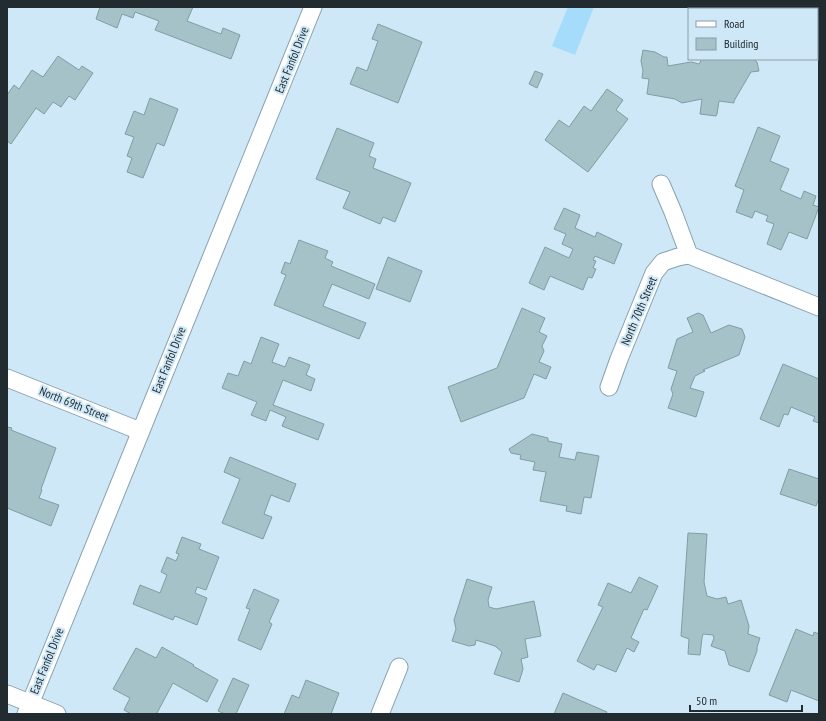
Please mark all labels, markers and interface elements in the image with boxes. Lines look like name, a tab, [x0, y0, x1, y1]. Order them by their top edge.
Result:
legend	[688, 8, 818, 60]
text: Road	[724, 16, 744, 31]
street label: East Fanfol Drive	[271, 24, 312, 95]
text: Building	[724, 36, 759, 51]
street label: North 70th Street	[617, 274, 660, 347]
street label: East Fanfol Drive	[148, 324, 189, 395]
street label: North 69th Street	[37, 383, 112, 424]
street label: East Fanfol Drive	[26, 625, 67, 696]
scale bar	[690, 687, 802, 713]
text: 50 m	[696, 693, 717, 708]

